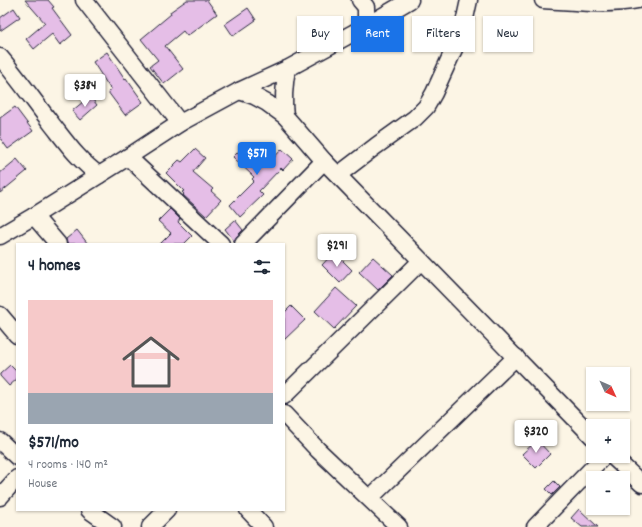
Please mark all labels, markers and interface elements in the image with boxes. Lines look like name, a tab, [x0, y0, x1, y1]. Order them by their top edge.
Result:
chip: Buy	[297, 16, 343, 52]
chip: Rent	[351, 16, 404, 52]
chip: Filters	[412, 16, 475, 52]
chip: New	[483, 16, 533, 52]
pin: $384	[61, 74, 109, 108]
text: $384	[74, 77, 96, 96]
pin: $571	[233, 142, 281, 176]
text: $571	[247, 145, 267, 164]
pin: $291	[313, 234, 361, 268]
text: $291	[326, 237, 348, 256]
text: 4 homes	[28, 255, 81, 279]
icon: filters	[251, 256, 273, 278]
icon: home	[115, 326, 187, 398]
north arrow	[586, 367, 630, 411]
map controls	[586, 367, 630, 515]
button: +	[586, 419, 630, 463]
pin: $320	[512, 420, 560, 454]
text: $320	[523, 423, 549, 442]
text: $571/mo	[28, 432, 79, 456]
text: 4 rooms · 140 m²	[28, 456, 108, 475]
button: −	[586, 471, 630, 515]
text: House	[28, 475, 57, 494]

